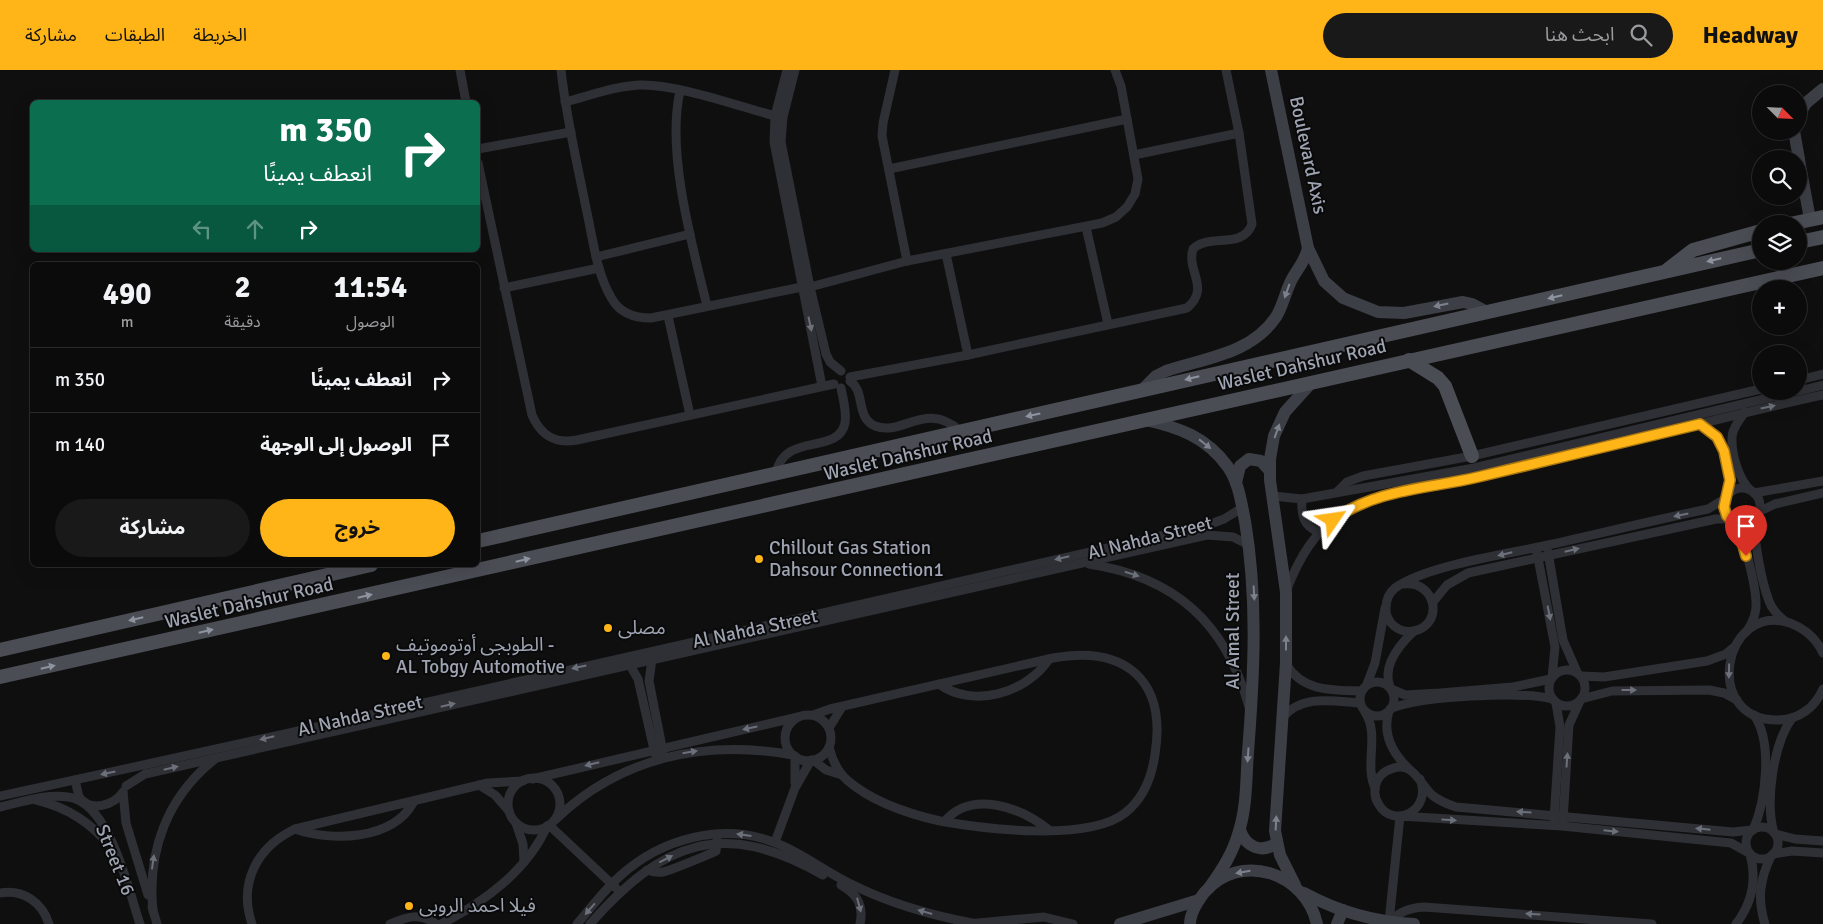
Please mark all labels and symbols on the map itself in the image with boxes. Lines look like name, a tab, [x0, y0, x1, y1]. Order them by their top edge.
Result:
north arrow	[1752, 85, 1808, 140]
street label: Boulevard Axis	[1284, 94, 1332, 216]
one-way arrow	[1706, 256, 1721, 264]
one-way arrow	[1283, 284, 1291, 299]
one-way arrow	[1548, 293, 1563, 301]
one-way arrow	[1434, 301, 1449, 309]
one-way arrow	[806, 316, 814, 332]
street label: Waslet Dahshur Road	[1215, 334, 1389, 396]
one-way arrow	[1184, 375, 1199, 383]
one-way arrow	[1760, 403, 1775, 411]
one-way arrow	[1026, 411, 1041, 419]
one-way arrow	[1274, 423, 1281, 438]
street label: Waslet Dahshur Road	[821, 424, 995, 486]
one-way arrow	[1198, 438, 1211, 449]
position arrow	[1306, 493, 1358, 545]
pin	[1725, 505, 1767, 556]
street label: Al Nahda Street	[1085, 511, 1215, 565]
one-way arrow	[1672, 511, 1688, 519]
place label: Chillout Gas Station Dahsour Connection1	[769, 536, 944, 582]
one-way arrow	[1565, 546, 1580, 554]
one-way arrow	[1498, 550, 1513, 558]
marker: Chillout Gas Station Dahsour Connection1	[753, 553, 765, 565]
one-way arrow	[1053, 555, 1069, 563]
one-way arrow	[516, 556, 532, 564]
one-way arrow	[1124, 570, 1139, 578]
street label: Waslet Dahshur Road	[162, 572, 336, 634]
street label: Al Amal Street	[1221, 572, 1245, 689]
one-way arrow	[1250, 585, 1258, 601]
one-way arrow	[357, 592, 372, 600]
street label: Al Nahda Street	[690, 604, 820, 654]
one-way arrow	[1545, 605, 1553, 621]
one-way arrow	[129, 615, 144, 623]
place label: مصلى	[618, 616, 666, 640]
marker: مصلى	[602, 622, 614, 634]
one-way arrow	[199, 627, 215, 635]
place label: الطوبجى أوتوموتيف - AL Tobgy Automotive	[396, 633, 565, 679]
one-way arrow	[1282, 635, 1290, 651]
marker: الطوبجى أوتوموتيف - AL Tobgy Automotive	[380, 650, 392, 662]
one-way arrow	[40, 663, 55, 671]
one-way arrow	[571, 663, 586, 671]
one-way arrow	[1725, 663, 1733, 679]
one-way arrow	[1621, 686, 1637, 694]
street label: Al Nahda Street	[295, 690, 425, 742]
one-way arrow	[441, 701, 456, 709]
one-way arrow	[743, 724, 758, 732]
one-way arrow	[259, 734, 274, 742]
one-way arrow	[682, 748, 698, 756]
one-way arrow	[1244, 748, 1252, 764]
one-way arrow	[1564, 752, 1572, 768]
one-way arrow	[584, 760, 599, 768]
one-way arrow	[163, 764, 178, 772]
one-way arrow	[101, 769, 116, 777]
one-way arrow	[1516, 808, 1532, 816]
one-way arrow	[1272, 815, 1280, 831]
one-way arrow	[1441, 817, 1457, 825]
street label: Street 16	[90, 821, 140, 899]
one-way arrow	[1695, 825, 1711, 833]
one-way arrow	[1603, 827, 1619, 835]
one-way arrow	[736, 831, 752, 839]
one-way arrow	[150, 854, 158, 870]
one-way arrow	[659, 855, 674, 863]
one-way arrow	[1235, 868, 1251, 876]
place label: فيلا احمد الروبى	[419, 894, 536, 918]
one-way arrow	[855, 897, 863, 913]
marker: فيلا احمد الروبى	[403, 900, 415, 912]
one-way arrow	[584, 903, 595, 916]
one-way arrow	[917, 908, 932, 916]
one-way arrow	[1525, 910, 1541, 918]

